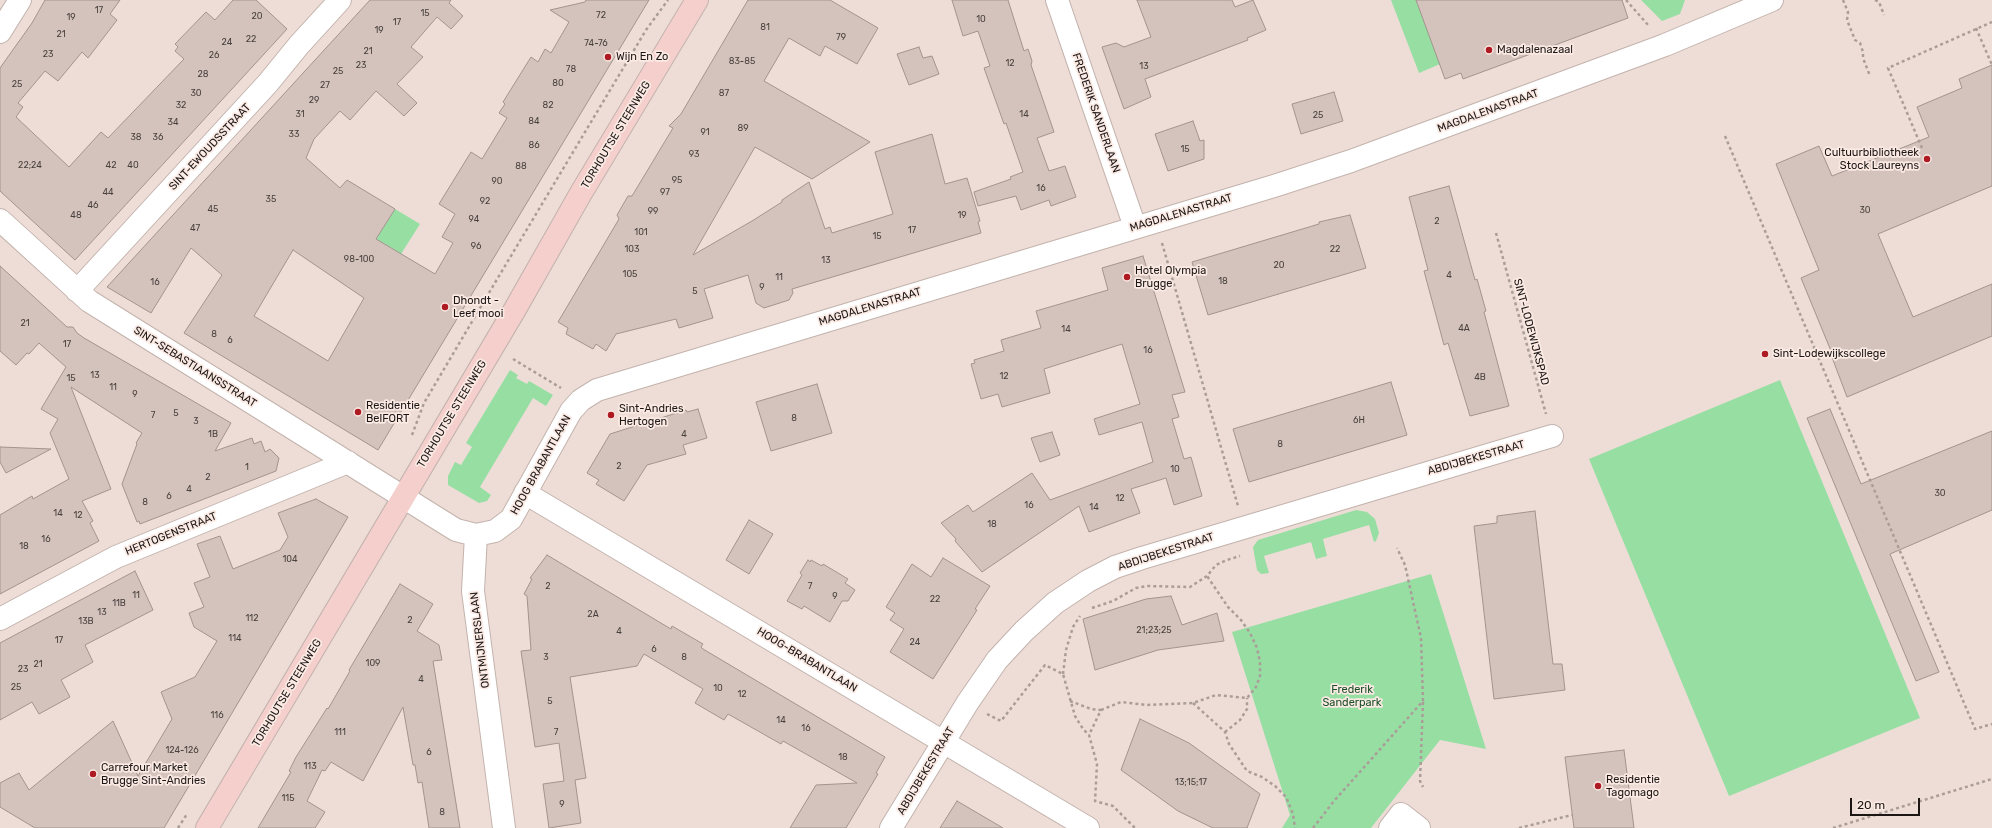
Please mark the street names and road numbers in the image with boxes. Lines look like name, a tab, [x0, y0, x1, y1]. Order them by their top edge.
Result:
street label: FREDERIK SANDERLAAN	[1069, 51, 1123, 175]
street label: TORHOUTSE STEENWEG	[579, 79, 653, 191]
street label: MAGDALENASTRAAT	[1436, 87, 1540, 135]
street label: SINT-EWOUDSSTRAAT	[166, 101, 254, 193]
street label: MAGDALENASTRAAT	[1128, 191, 1234, 235]
street label: SINT-LODEWIJKSPAD	[1510, 277, 1552, 387]
street label: MAGDALENASTRAAT	[817, 285, 923, 329]
street label: SINT-SEBASTIAANSSTRAAT	[131, 324, 259, 410]
street label: TORHOUTSE STEENWEG	[415, 358, 489, 470]
street label: HOOG BRABANTLAAN	[508, 413, 574, 517]
street label: ABDIJBEKESTRAAT	[1426, 438, 1526, 478]
street label: HERTOGENSTRAAT	[123, 510, 219, 558]
street label: ABDIJBEKESTRAAT	[1116, 530, 1216, 574]
street label: ONTMIJNERSLAAN	[468, 591, 492, 689]
street label: HOOG-BRABANTLAAN	[754, 625, 860, 695]
street label: TORHOUTSE STEENWEG	[250, 637, 324, 749]
street label: ABDIJBEKESTRAAT	[895, 725, 957, 817]

